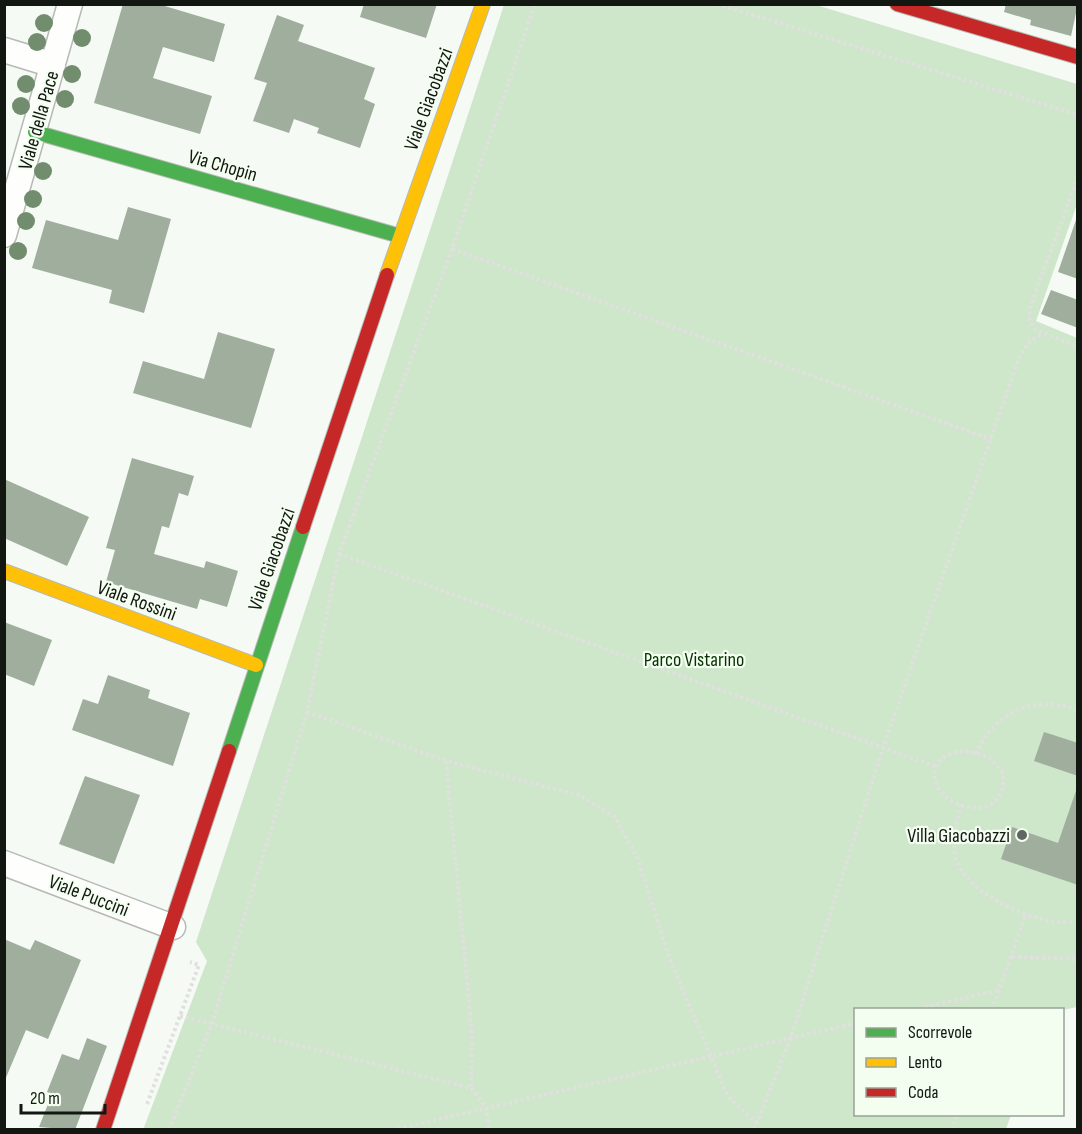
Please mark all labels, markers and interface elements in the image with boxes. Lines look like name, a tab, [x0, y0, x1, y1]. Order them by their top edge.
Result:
street label: Viale Giacobazzi	[399, 45, 459, 154]
street label: Viale della Pace	[13, 68, 65, 173]
street label: Via Chopin	[185, 145, 260, 187]
street label: Viale Giacobazzi	[243, 505, 301, 614]
street label: Viale Rossini	[94, 576, 180, 626]
park label: Parco Vistarino	[644, 648, 744, 672]
place label: Villa Giacobazzi	[907, 824, 1010, 848]
marker: Villa Giacobazzi	[1015, 828, 1029, 842]
street label: Viale Puccini	[45, 870, 132, 922]
legend	[854, 1008, 1064, 1116]
text: Scorrevole	[908, 1022, 972, 1043]
text: Lento	[908, 1052, 942, 1073]
scale bar	[21, 1077, 105, 1115]
text: Coda	[908, 1082, 939, 1103]
text: 20 m	[30, 1088, 60, 1109]

